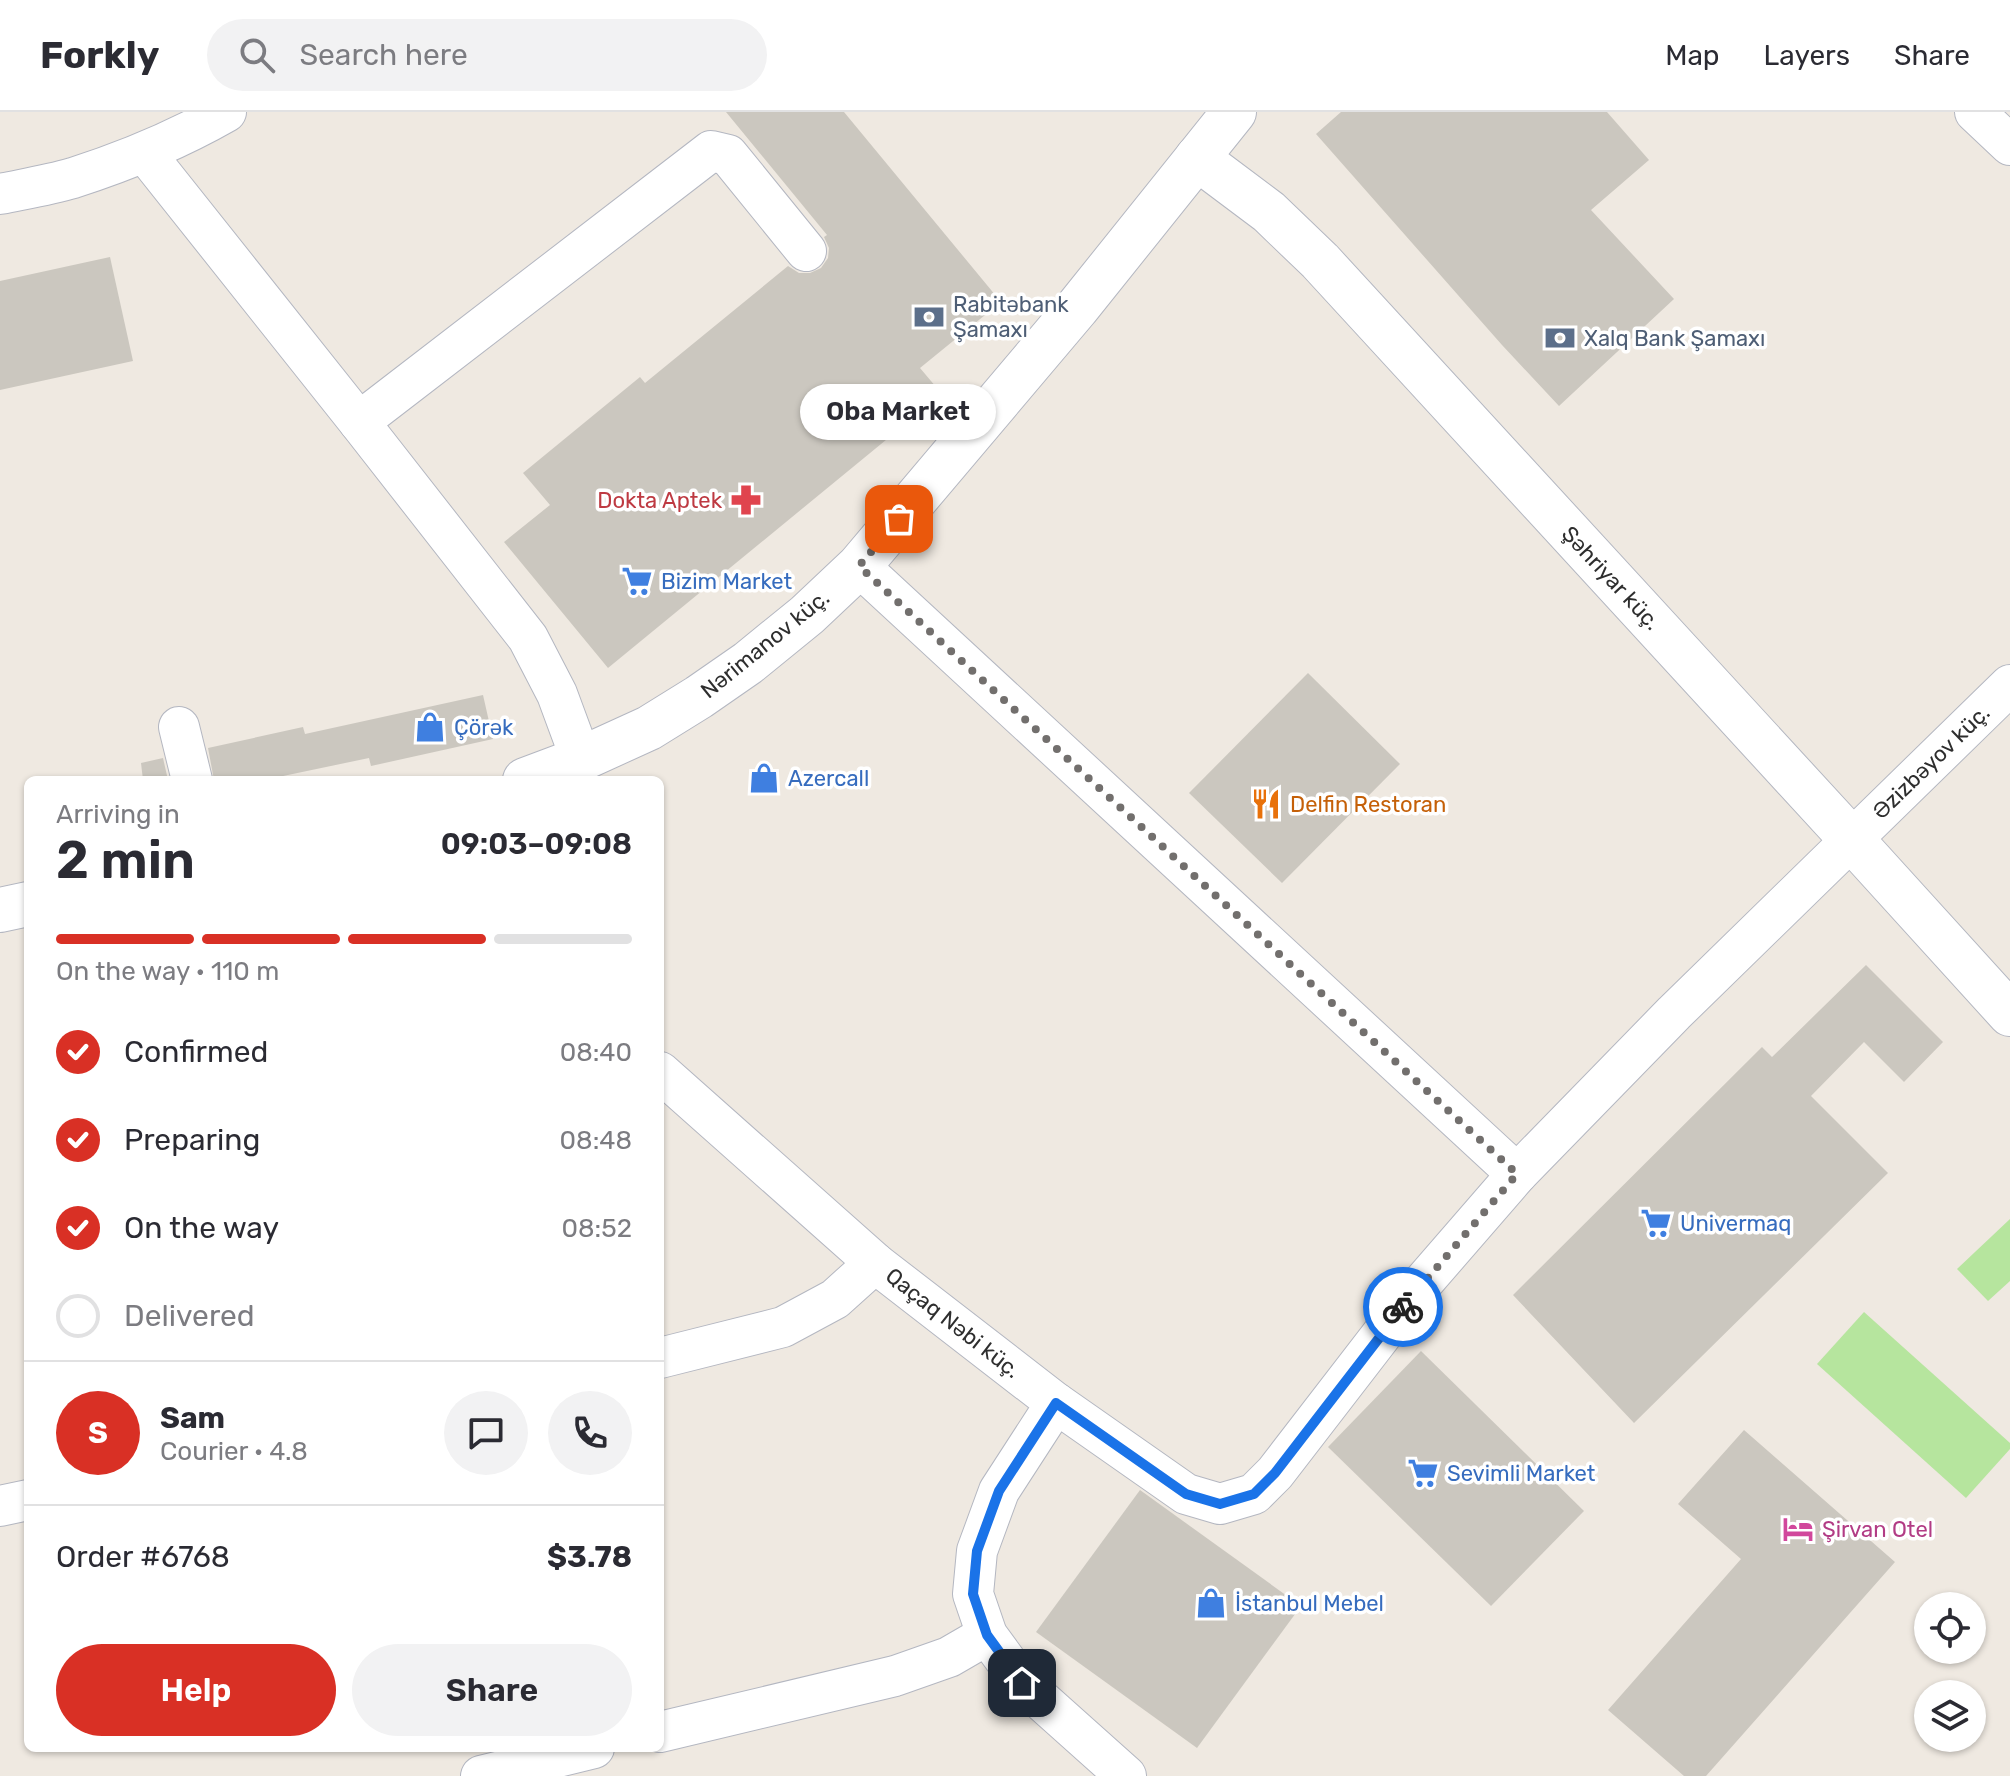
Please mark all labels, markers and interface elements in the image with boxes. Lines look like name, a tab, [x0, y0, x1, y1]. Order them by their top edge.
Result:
search box	[207, 19, 767, 91]
text: Forkly	[40, 32, 159, 78]
icon: search	[235, 33, 279, 77]
text: Search here	[299, 37, 468, 73]
text: Map	[1665, 39, 1720, 72]
text: Layers	[1764, 39, 1850, 72]
text: Share	[1894, 39, 1970, 72]
place label: Rabitəbank Şamaxı	[953, 291, 1069, 343]
bank icon: Rabitəbank Şamaxı	[912, 300, 946, 334]
bank icon: Xalq Bank Şamaxı	[1543, 321, 1577, 355]
place label: Xalq Bank Şamaxı	[1584, 325, 1765, 352]
callout: Oba Market	[801, 383, 997, 439]
text: Oba Market	[826, 396, 970, 427]
pharmacy icon: Dokta Aptek	[729, 483, 763, 517]
pin	[865, 485, 933, 553]
place label: Dokta Aptek	[597, 487, 723, 514]
icon: bag	[877, 497, 921, 541]
street label: Şəhriyar küç.	[1556, 520, 1666, 636]
supermarket icon: Bizim Market	[620, 564, 654, 598]
place label: Bizim Market	[661, 568, 793, 595]
street label: Nərimanov küç.	[695, 584, 835, 704]
street label: Əzizbəyov küç.	[1867, 699, 1995, 825]
shop icon: Çörək	[413, 710, 447, 744]
place label: Çörək	[454, 714, 514, 741]
shop icon: Azercall	[747, 761, 781, 795]
place label: Azercall	[788, 765, 869, 792]
restaurant icon: Delfin Restoran	[1249, 787, 1283, 821]
place label: Delfin Restoran	[1290, 791, 1446, 818]
text: Arriving in	[56, 799, 180, 830]
text: 09:03–09:08	[441, 826, 632, 862]
text: 2 min	[56, 829, 195, 891]
text: On the way · 110 m	[56, 956, 279, 987]
icon: check	[56, 1030, 100, 1074]
text: Confirmed	[124, 1034, 268, 1070]
text: 08:40	[560, 1037, 632, 1068]
icon: check	[56, 1118, 100, 1162]
text: Preparing	[124, 1122, 260, 1158]
text: 08:48	[560, 1125, 632, 1156]
icon: check	[56, 1206, 100, 1250]
supermarket icon: Univermaq	[1639, 1206, 1673, 1240]
text: On the way	[124, 1210, 279, 1246]
place label: Univermaq	[1680, 1210, 1791, 1237]
text: 08:52	[562, 1213, 632, 1244]
street label: Qaçaq Nəbi küç.	[880, 1262, 1026, 1384]
courier	[1363, 1267, 1443, 1347]
icon: bike	[1381, 1285, 1425, 1329]
text: Delivered	[124, 1298, 255, 1334]
button: chat	[444, 1391, 528, 1475]
button: phone	[548, 1391, 632, 1475]
text: Sam	[160, 1400, 225, 1436]
text: S	[88, 1415, 108, 1451]
text: Courier · 4.8	[160, 1436, 308, 1467]
supermarket icon: Sevimli Market	[1406, 1456, 1440, 1490]
place label: Sevimli Market	[1447, 1460, 1596, 1487]
hotel icon: Şirvan Otel	[1781, 1512, 1815, 1546]
place label: Şirvan Otel	[1822, 1516, 1933, 1543]
text: Order #6768	[56, 1539, 230, 1575]
text: $3.78	[547, 1539, 632, 1575]
shop icon: İstanbul Mebel	[1194, 1586, 1228, 1620]
place label: İstanbul Mebel	[1235, 1590, 1384, 1617]
map controls	[1914, 1592, 1986, 1752]
button: locate	[1914, 1592, 1986, 1664]
button: Help	[56, 1644, 336, 1736]
button: Share	[352, 1644, 632, 1736]
pin	[988, 1649, 1056, 1717]
icon: home	[1000, 1661, 1044, 1705]
button: layers	[1914, 1680, 1986, 1752]

